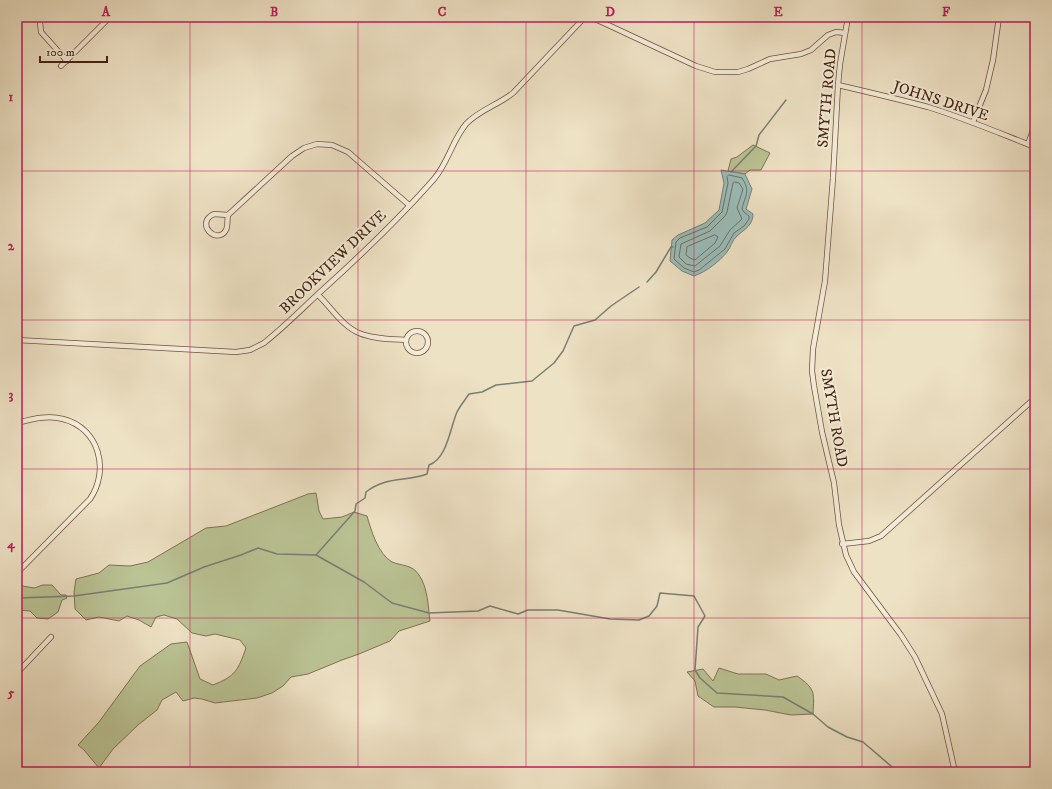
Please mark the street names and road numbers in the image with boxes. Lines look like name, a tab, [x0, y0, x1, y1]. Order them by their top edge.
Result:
street label: SMYTH ROAD	[813, 48, 841, 148]
street label: JOHNS DRIVE	[889, 76, 992, 126]
street label: BROOKVIEW DRIVE	[276, 206, 391, 318]
street label: SMYTH ROAD	[816, 367, 852, 469]

